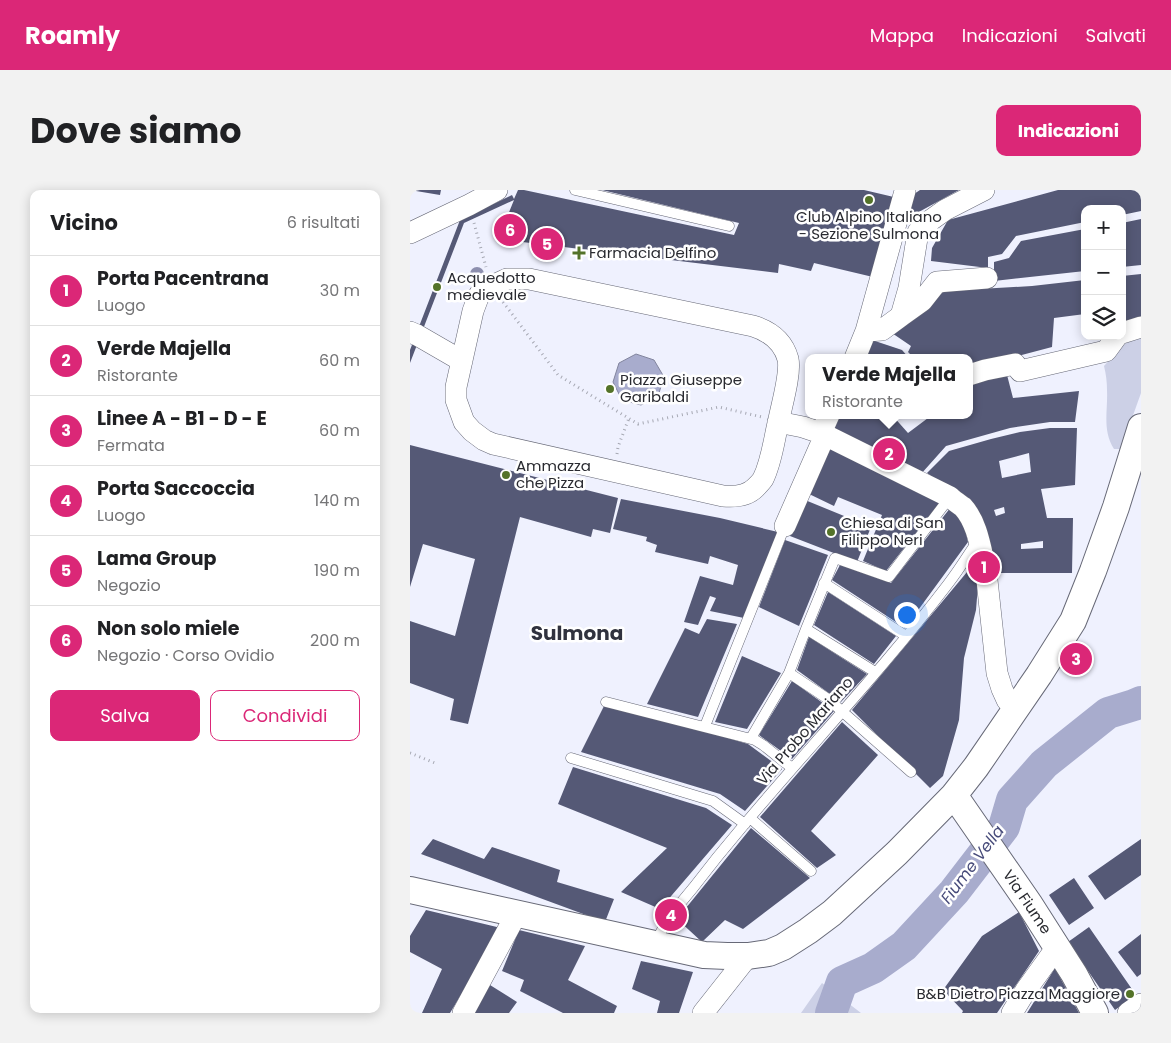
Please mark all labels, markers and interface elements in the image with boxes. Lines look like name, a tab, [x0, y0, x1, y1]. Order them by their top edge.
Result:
text: Roamly	[25, 19, 120, 52]
text: Mappa	[870, 23, 934, 48]
text: Indicazioni	[962, 23, 1058, 48]
text: Salvati	[1086, 23, 1146, 48]
button: Indicazioni	[996, 105, 1141, 156]
text: Dove siamo	[30, 106, 242, 155]
marker: Club Alpino Italiano - Sezione Sulmona	[863, 194, 875, 206]
map controls	[1081, 205, 1126, 340]
button: +	[1081, 205, 1126, 250]
place label: Club Alpino Italiano - Sezione Sulmona	[796, 206, 942, 244]
text: Vicino	[50, 208, 118, 237]
text: 6 risultati	[287, 211, 360, 234]
pin: 6	[494, 211, 526, 249]
pin: 5	[531, 225, 563, 263]
place label: Farmacia Delfino	[589, 242, 716, 263]
marker: Farmacia Delfino	[573, 247, 585, 259]
button: −	[1081, 250, 1126, 295]
text: Porta Pacentrana	[97, 265, 269, 292]
place label: Acquedotto medievale	[447, 267, 536, 305]
text: 1	[63, 279, 69, 302]
text: 30 m	[320, 279, 360, 302]
marker: Acquedotto medievale	[431, 281, 443, 293]
text: Luogo	[97, 294, 145, 317]
button: layers	[1081, 295, 1126, 340]
text: Verde Majella	[97, 335, 231, 362]
text: 2	[61, 349, 71, 372]
text: 60 m	[319, 349, 360, 372]
popup	[805, 354, 973, 419]
text: Verde Majella	[822, 361, 956, 388]
text: Ristorante	[97, 364, 178, 387]
place label: Piazza Giuseppe Garibaldi	[620, 369, 742, 407]
marker: Piazza Giuseppe Garibaldi	[604, 383, 616, 395]
text: Ristorante	[822, 390, 903, 413]
text: Linee A - B1 - D - E	[97, 405, 267, 432]
text: 3	[61, 419, 71, 442]
text: 60 m	[319, 419, 360, 442]
text: Fermata	[97, 434, 165, 457]
pin: 2	[873, 435, 905, 473]
place label: Ammazza che Pizza	[516, 455, 591, 493]
marker: Ammazza che Pizza	[500, 469, 512, 481]
text: Porta Saccoccia	[97, 475, 255, 502]
text: 4	[61, 489, 71, 512]
text: 140 m	[314, 489, 360, 512]
text: Luogo	[97, 504, 145, 527]
place label: Chiesa di San Filippo Neri	[841, 512, 944, 550]
marker: Chiesa di San Filippo Neri	[825, 526, 837, 538]
text: Lama Group	[97, 545, 216, 572]
pin: 1	[968, 548, 1000, 586]
text: 5	[61, 559, 71, 582]
text: 190 m	[314, 559, 360, 582]
text: Negozio	[97, 574, 161, 597]
your location	[894, 602, 920, 628]
text: Non solo miele	[97, 615, 239, 642]
district label: Sulmona	[531, 619, 623, 647]
text: 6	[61, 629, 71, 652]
text: 200 m	[310, 629, 360, 652]
pin: 3	[1060, 640, 1092, 678]
text: Negozio · Corso Ovidio	[97, 644, 275, 667]
street label: Via Probo Mariano	[752, 672, 858, 789]
button: Salva	[50, 690, 200, 741]
button: Condividi	[210, 690, 360, 741]
water label: Fiume Vella	[935, 820, 1010, 908]
street label: Via Fiume	[998, 865, 1057, 938]
pin: 4	[655, 896, 687, 934]
place label: B&B Dietro Piazza Maggiore	[916, 983, 1120, 1004]
marker: B&B Dietro Piazza Maggiore	[1124, 988, 1136, 1000]

